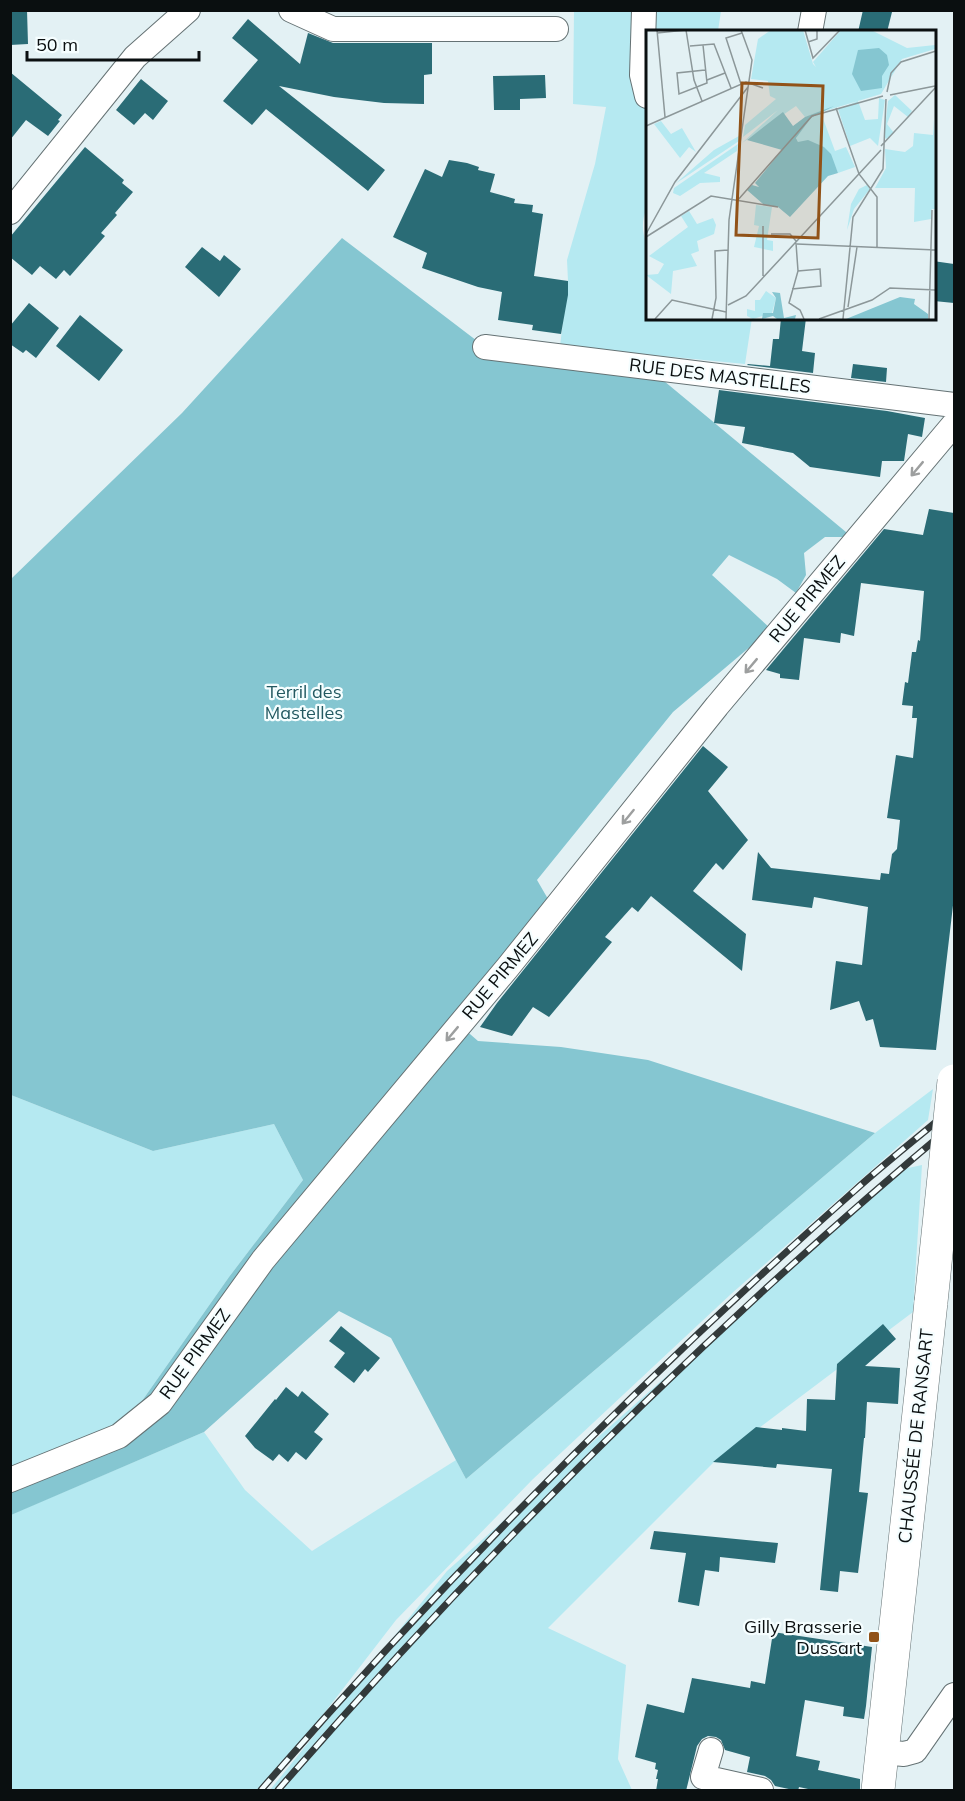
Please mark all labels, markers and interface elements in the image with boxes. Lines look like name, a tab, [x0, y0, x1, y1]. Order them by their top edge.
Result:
scale bar	[27, 24, 200, 62]
inset map	[646, 30, 935, 320]
text: 50 m	[36, 33, 78, 56]
street label: RUE DES MASTELLES	[628, 353, 812, 398]
one-way arrow	[910, 461, 924, 476]
street label: RUE PIRMEZ	[764, 550, 850, 647]
one-way arrow	[744, 658, 757, 674]
park label: Terril des Mastelles	[265, 680, 343, 724]
one-way arrow	[622, 809, 635, 825]
street label: RUE PIRMEZ	[457, 927, 543, 1024]
one-way arrow	[445, 1026, 459, 1041]
street label: RUE PIRMEZ	[154, 1304, 235, 1404]
street label: CHAUSSÉE DE RANSART	[893, 1327, 938, 1544]
place label: Gilly Brasserie Dussart	[744, 1615, 862, 1659]
marker: Gilly Brasserie Dussart	[867, 1630, 881, 1644]

